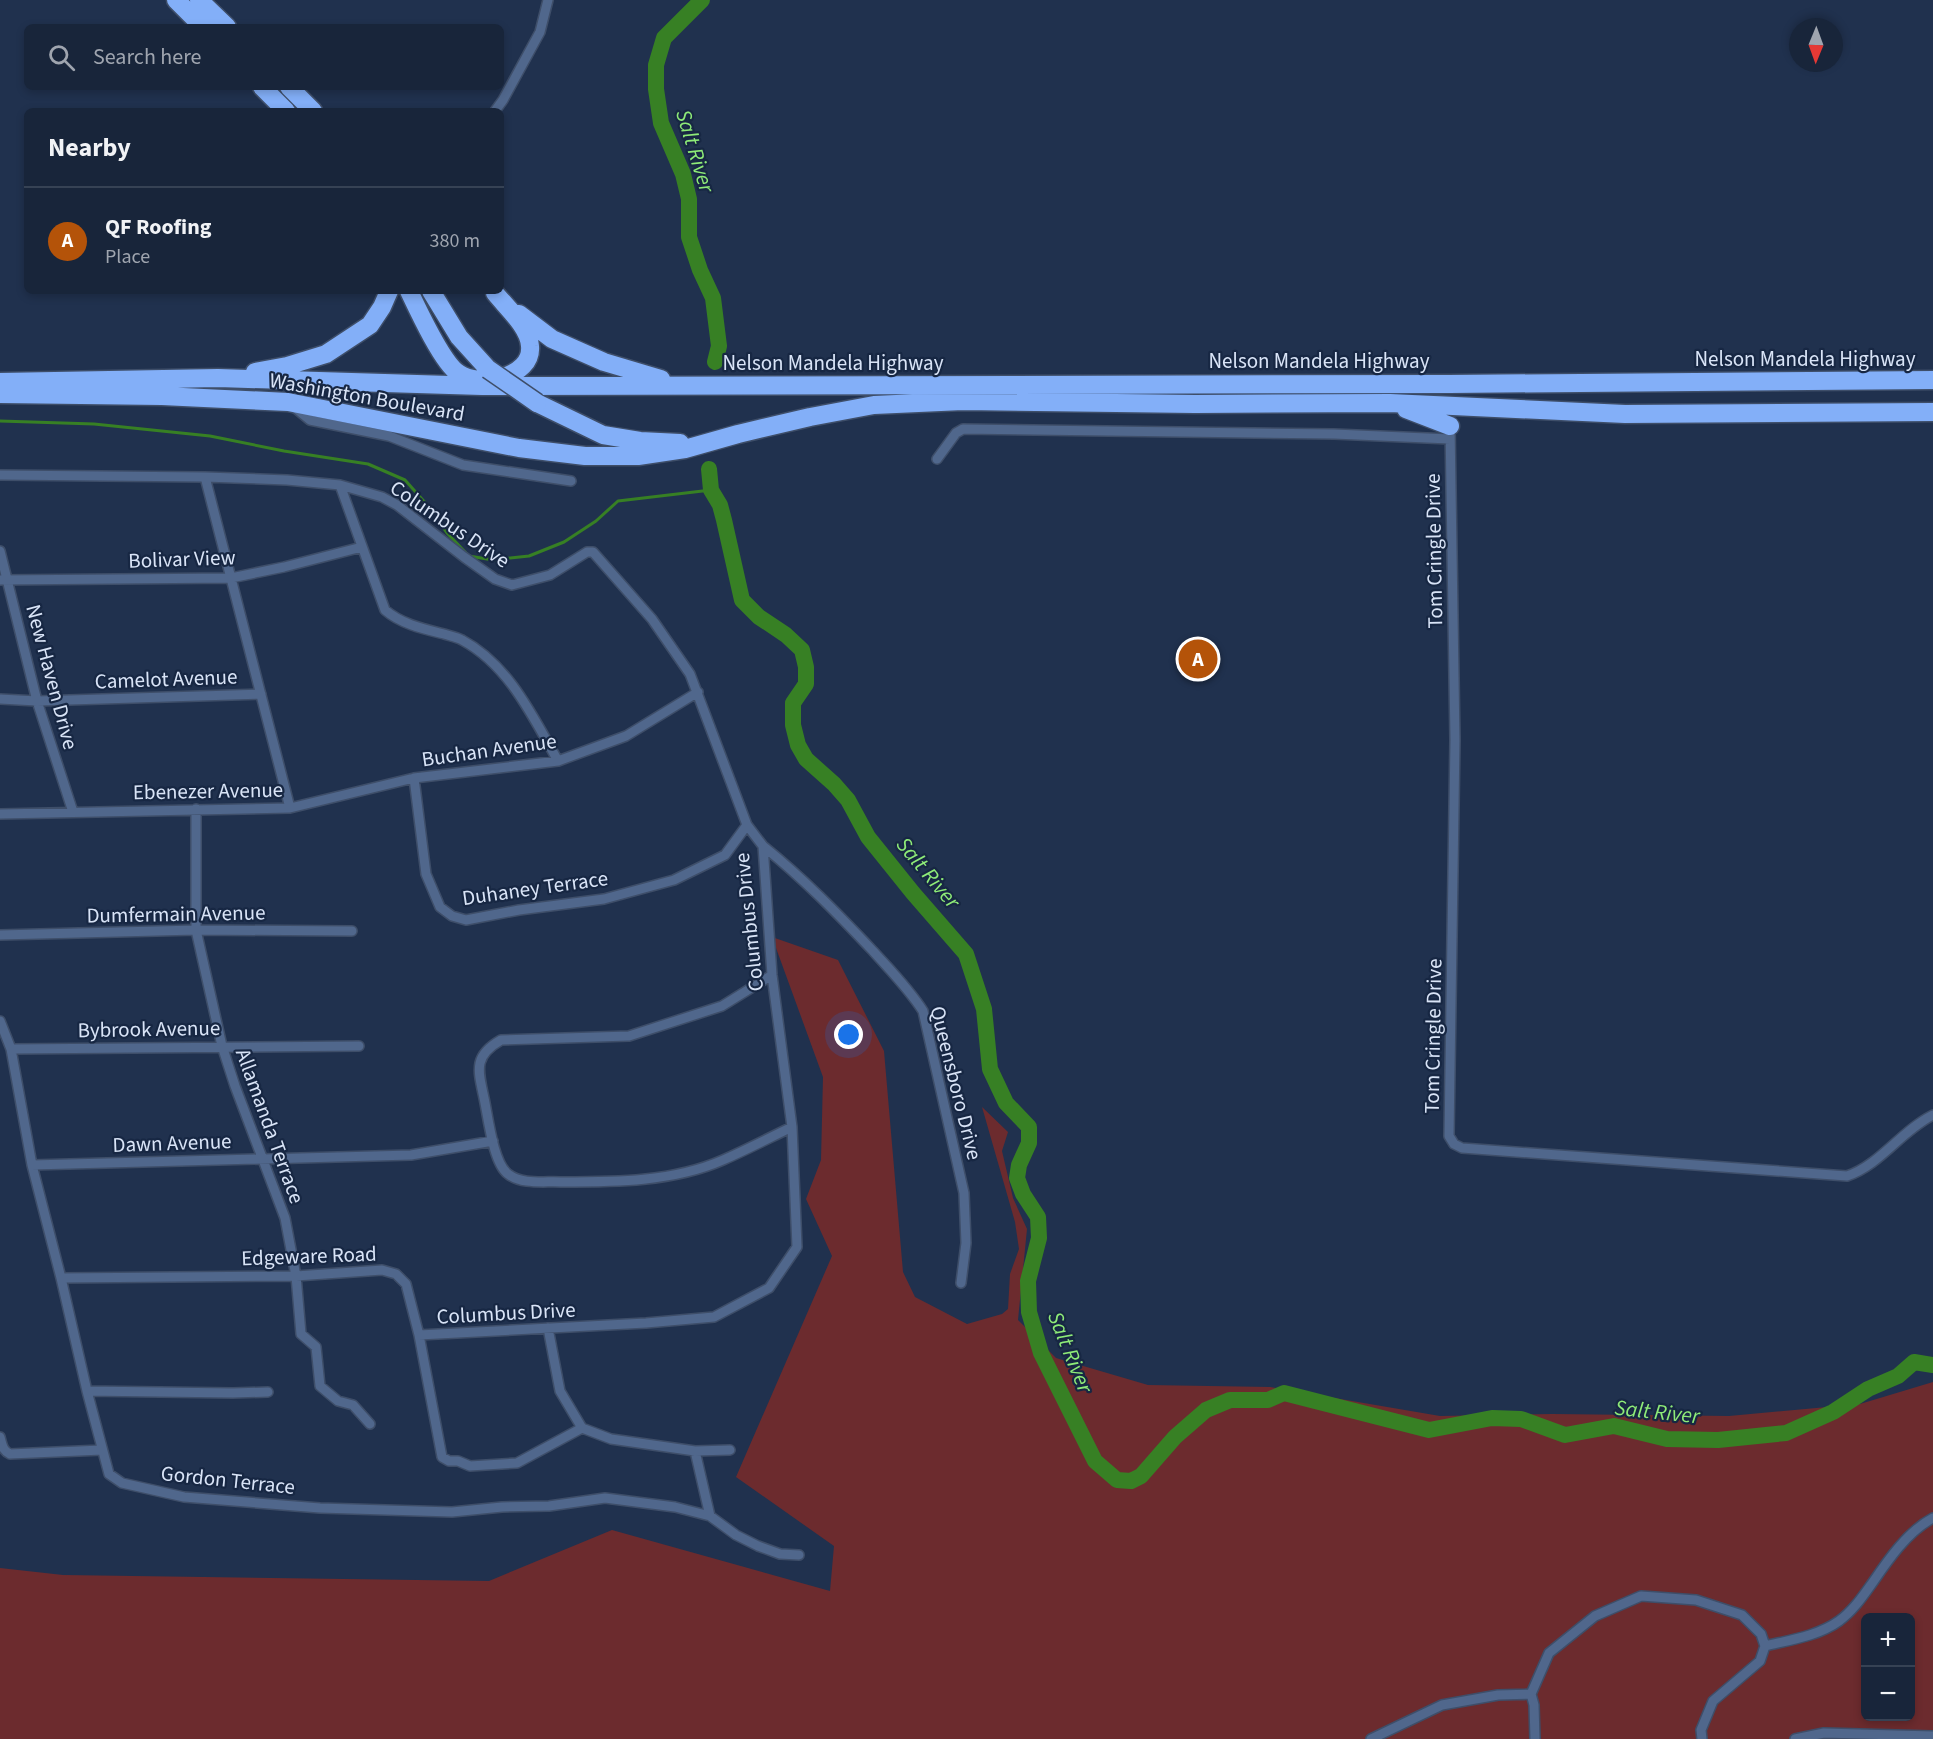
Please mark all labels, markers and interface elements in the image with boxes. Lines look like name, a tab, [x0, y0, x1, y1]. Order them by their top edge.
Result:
north arrow	[1789, 18, 1843, 72]
search box	[24, 24, 504, 90]
icon: search	[45, 41, 78, 74]
text: Search here	[93, 41, 201, 73]
water label: Salt River	[667, 106, 723, 198]
text: Nearby	[48, 129, 131, 166]
text: QF Roofing	[105, 211, 211, 243]
text: A	[62, 227, 73, 255]
text: 380 m	[430, 227, 480, 255]
text: Place	[105, 243, 150, 271]
street label: Nelson Mandela Highway	[1695, 344, 1916, 374]
street label: Nelson Mandela Highway	[1209, 346, 1430, 376]
street label: Nelson Mandela Highway	[723, 348, 944, 378]
street label: Washington Boulevard	[267, 365, 467, 429]
street label: Columbus Drive	[384, 473, 516, 575]
street label: Tom Cringle Drive	[1418, 473, 1450, 629]
street label: Bolivar View	[128, 542, 236, 576]
street label: New Haven Drive	[18, 601, 86, 753]
pin: A	[1178, 636, 1218, 682]
street label: Camelot Avenue	[94, 662, 238, 696]
street label: Buchan Avenue	[420, 726, 558, 774]
street label: Ebenezer Avenue	[133, 775, 283, 807]
water label: Salt River	[888, 830, 969, 917]
street label: Columbus Drive	[727, 851, 771, 993]
street label: Duhaney Terrace	[460, 863, 610, 913]
street label: Dumfermain Avenue	[86, 897, 266, 931]
street label: Tom Cringle Drive	[1417, 958, 1449, 1114]
street label: Queensboro Drive	[922, 1003, 990, 1163]
street label: Bybrook Avenue	[77, 1013, 221, 1045]
your location	[834, 1020, 863, 1049]
street label: Allamanda Terrace	[228, 1044, 312, 1208]
street label: Dawn Avenue	[112, 1126, 232, 1160]
street label: Edgeware Road	[241, 1239, 377, 1273]
street label: Columbus Drive	[436, 1294, 576, 1332]
water label: Salt River	[1039, 1307, 1101, 1399]
water label: Salt River	[1613, 1392, 1702, 1433]
street label: Gordon Terrace	[159, 1458, 297, 1502]
map controls	[1861, 1613, 1915, 1721]
button: +	[1861, 1613, 1915, 1667]
button: −	[1861, 1667, 1915, 1721]

